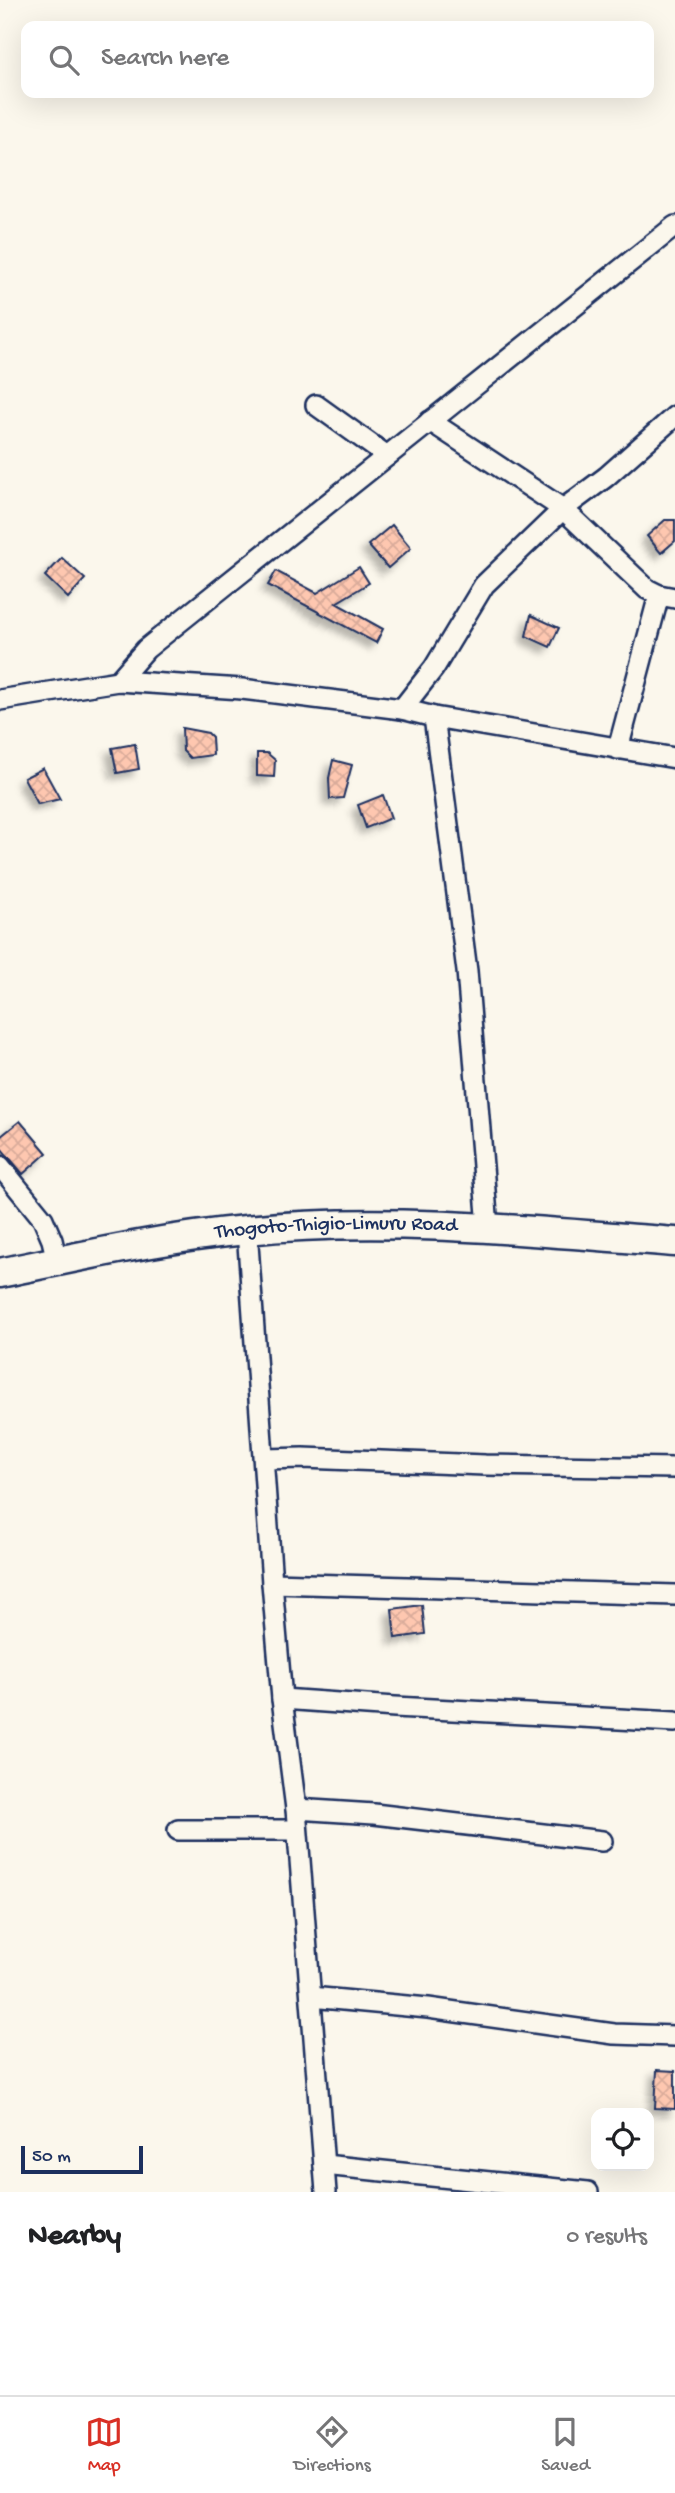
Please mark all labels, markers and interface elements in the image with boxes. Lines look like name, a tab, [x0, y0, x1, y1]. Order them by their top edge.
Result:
search box	[21, 21, 654, 98]
icon: search	[45, 41, 83, 79]
text: Search here	[101, 44, 229, 75]
street label: Thogoto-Thigio-Limuru Road	[213, 1212, 459, 1246]
map controls	[591, 2108, 654, 2171]
button: locate	[591, 2108, 654, 2171]
scale bar	[21, 2143, 144, 2175]
text: 50 m	[32, 2146, 71, 2169]
text: Nearby	[28, 2220, 121, 2255]
text: 0 results	[566, 2224, 647, 2251]
tab: Map	[85, 2413, 123, 2478]
tab: Directions	[294, 2413, 371, 2478]
tab: Saved	[541, 2413, 590, 2478]

